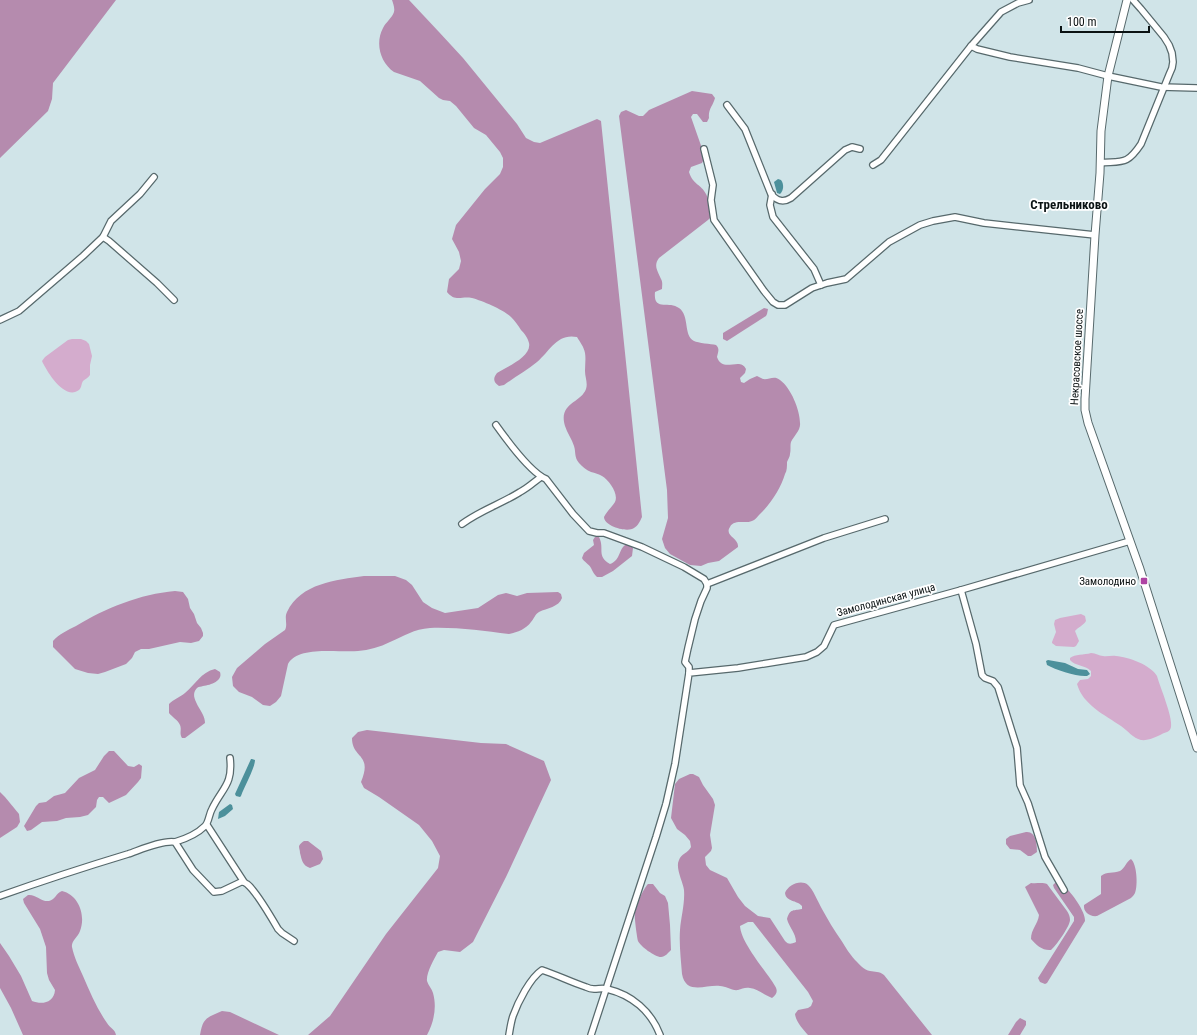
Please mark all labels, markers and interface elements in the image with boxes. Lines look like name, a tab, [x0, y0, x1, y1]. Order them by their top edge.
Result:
scale bar	[1061, 8, 1149, 34]
text: 100 m	[1067, 15, 1097, 29]
district label: Стрельниково	[1030, 197, 1108, 212]
street label: Некрасовское шоссе	[1068, 309, 1086, 405]
place label: Замолодино	[1079, 575, 1136, 588]
marker: Замолодино	[1139, 576, 1149, 586]
street label: Замолодинская улица	[835, 581, 937, 619]

